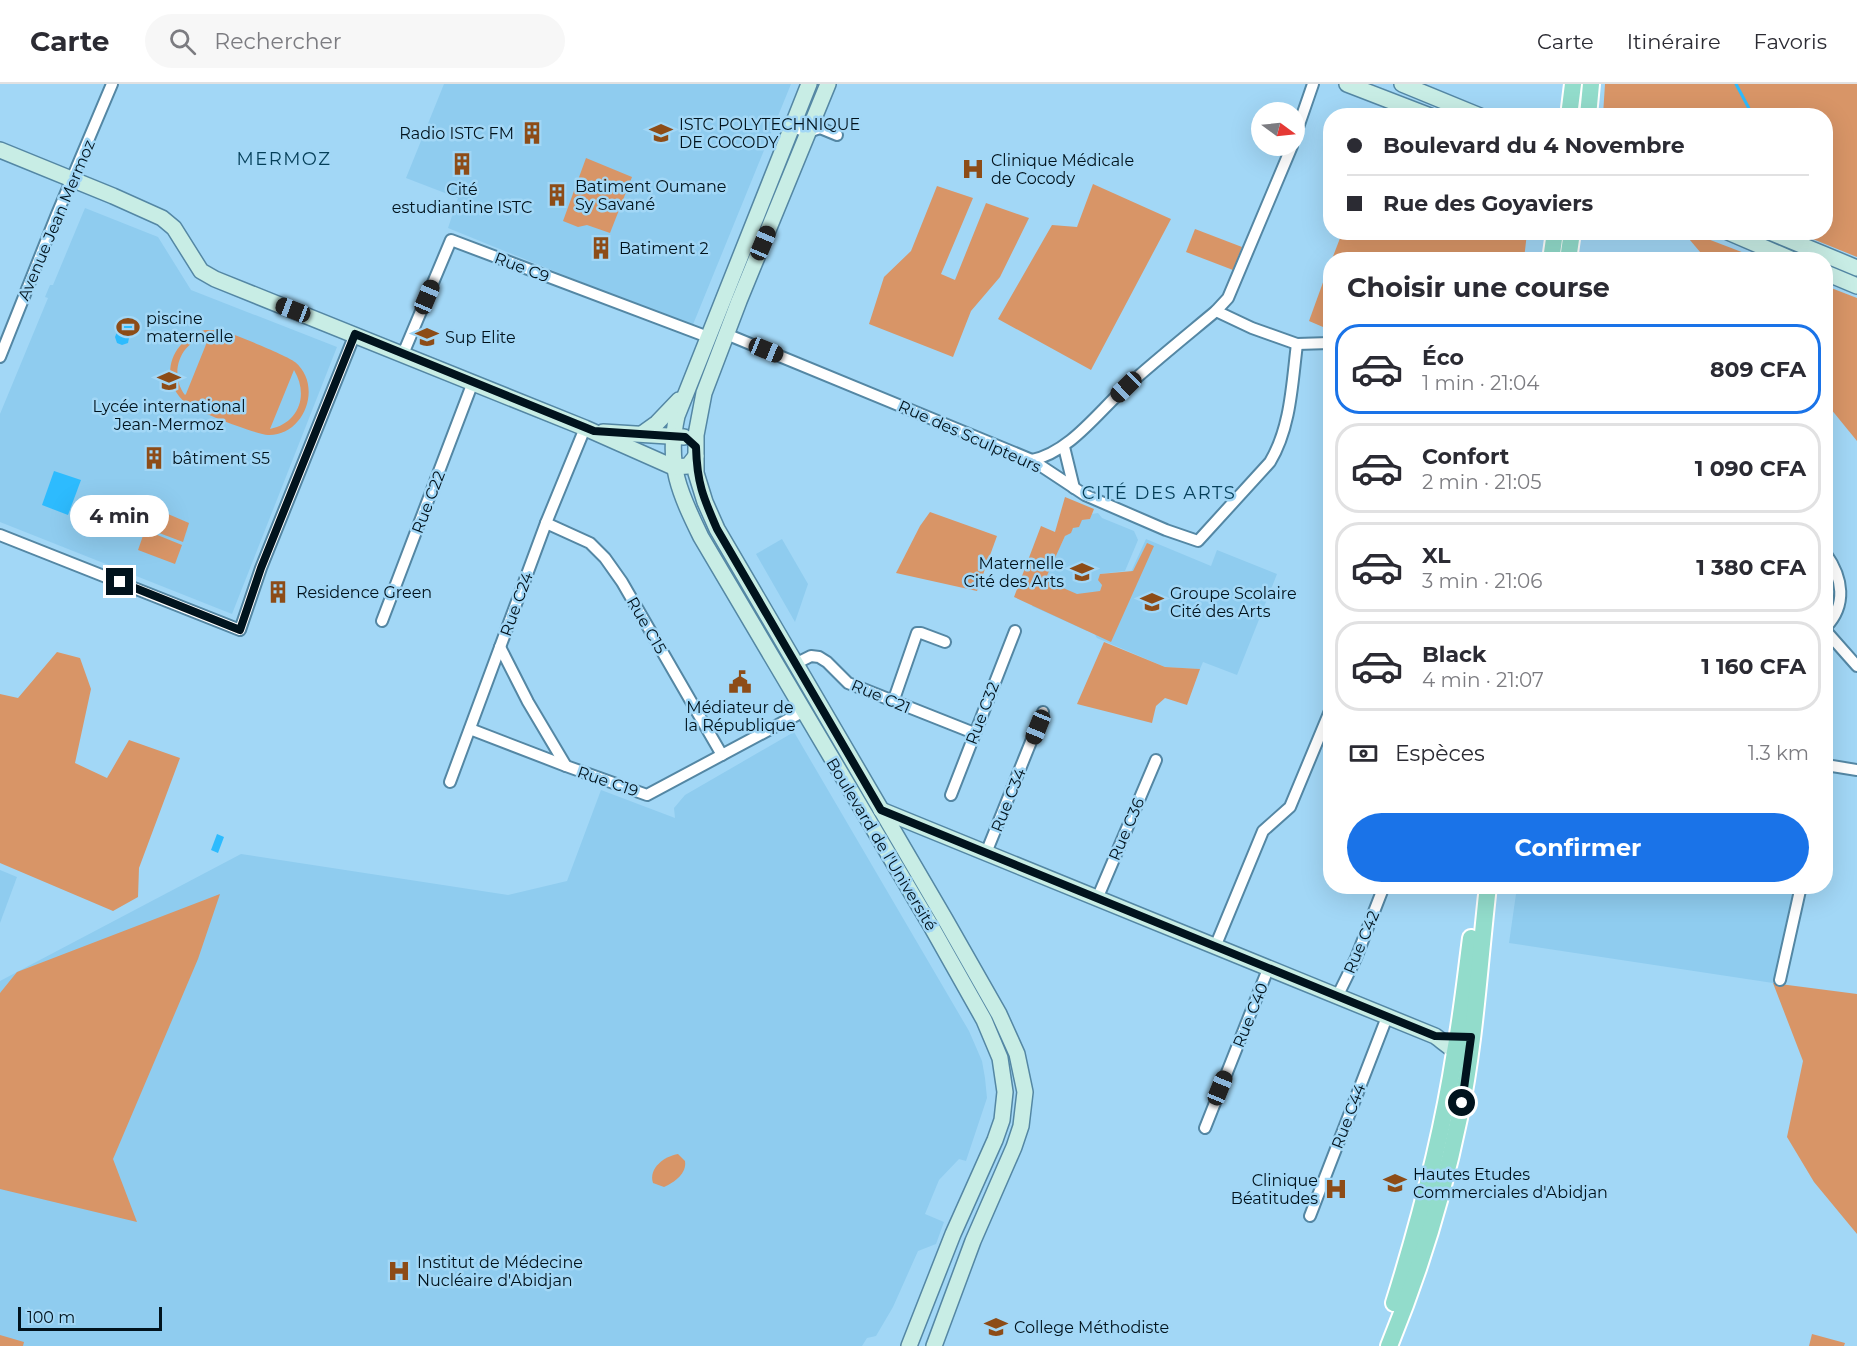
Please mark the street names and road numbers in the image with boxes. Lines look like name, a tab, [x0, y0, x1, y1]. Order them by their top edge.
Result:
street label: Avenue Jean Mermoz	[14, 137, 99, 303]
street label: Rue C9	[492, 248, 552, 287]
street label: Rue des Sculpteurs	[895, 396, 1044, 477]
street label: Rue C22	[408, 468, 449, 536]
street label: Rue C24	[496, 569, 537, 639]
street label: Rue C15	[623, 593, 670, 657]
street label: Rue C21	[848, 676, 913, 717]
street label: Rue C32	[962, 679, 1003, 747]
street label: Boulevard de l'Université	[822, 754, 941, 934]
street label: Rue C19	[575, 762, 641, 801]
street label: Rue C34	[987, 765, 1030, 835]
street label: Rue C36	[1105, 795, 1148, 863]
street label: Rue C42	[1340, 908, 1383, 977]
street label: Rue C40	[1229, 980, 1272, 1050]
street label: Rue C44	[1327, 1081, 1370, 1151]

